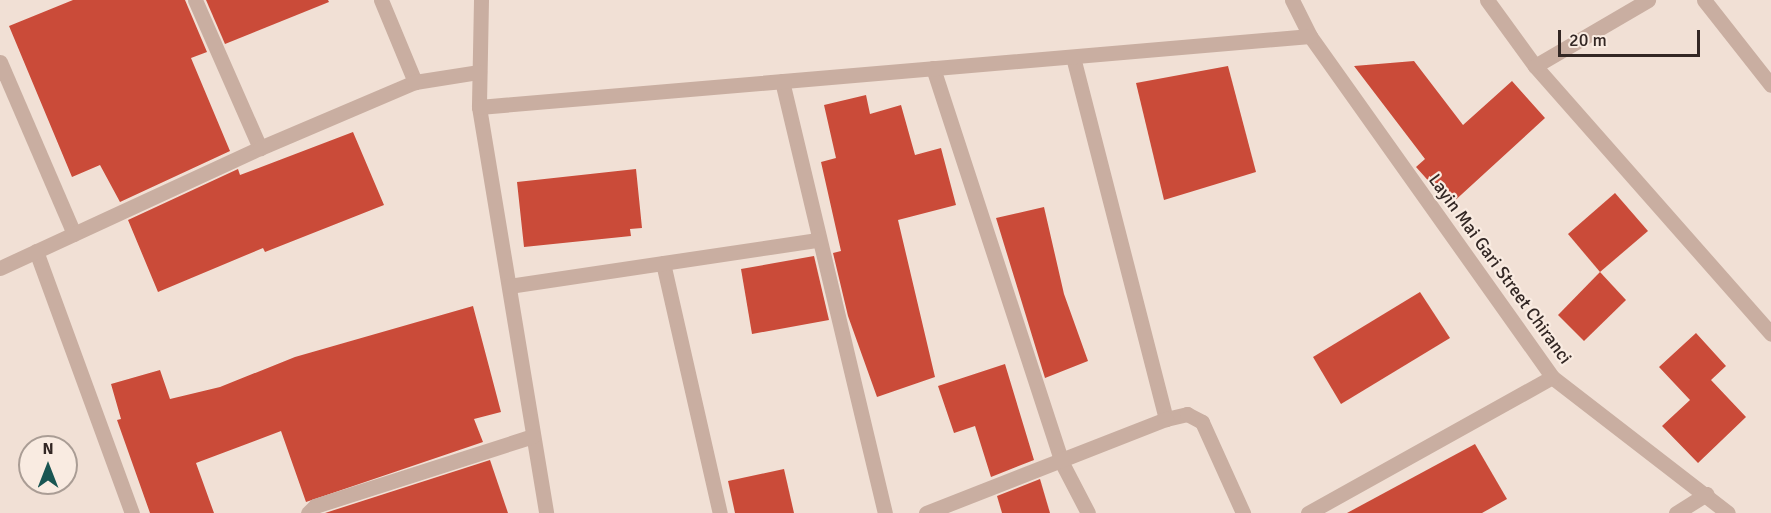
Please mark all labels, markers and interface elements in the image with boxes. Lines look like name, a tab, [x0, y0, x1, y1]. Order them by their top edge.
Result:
scale bar	[1561, 18, 1704, 56]
text: 20 m	[1569, 29, 1607, 51]
street label: Layin Mai Gari Street Chiranci	[1424, 170, 1576, 368]
north arrow	[18, 435, 78, 495]
text: N	[42, 439, 54, 459]

